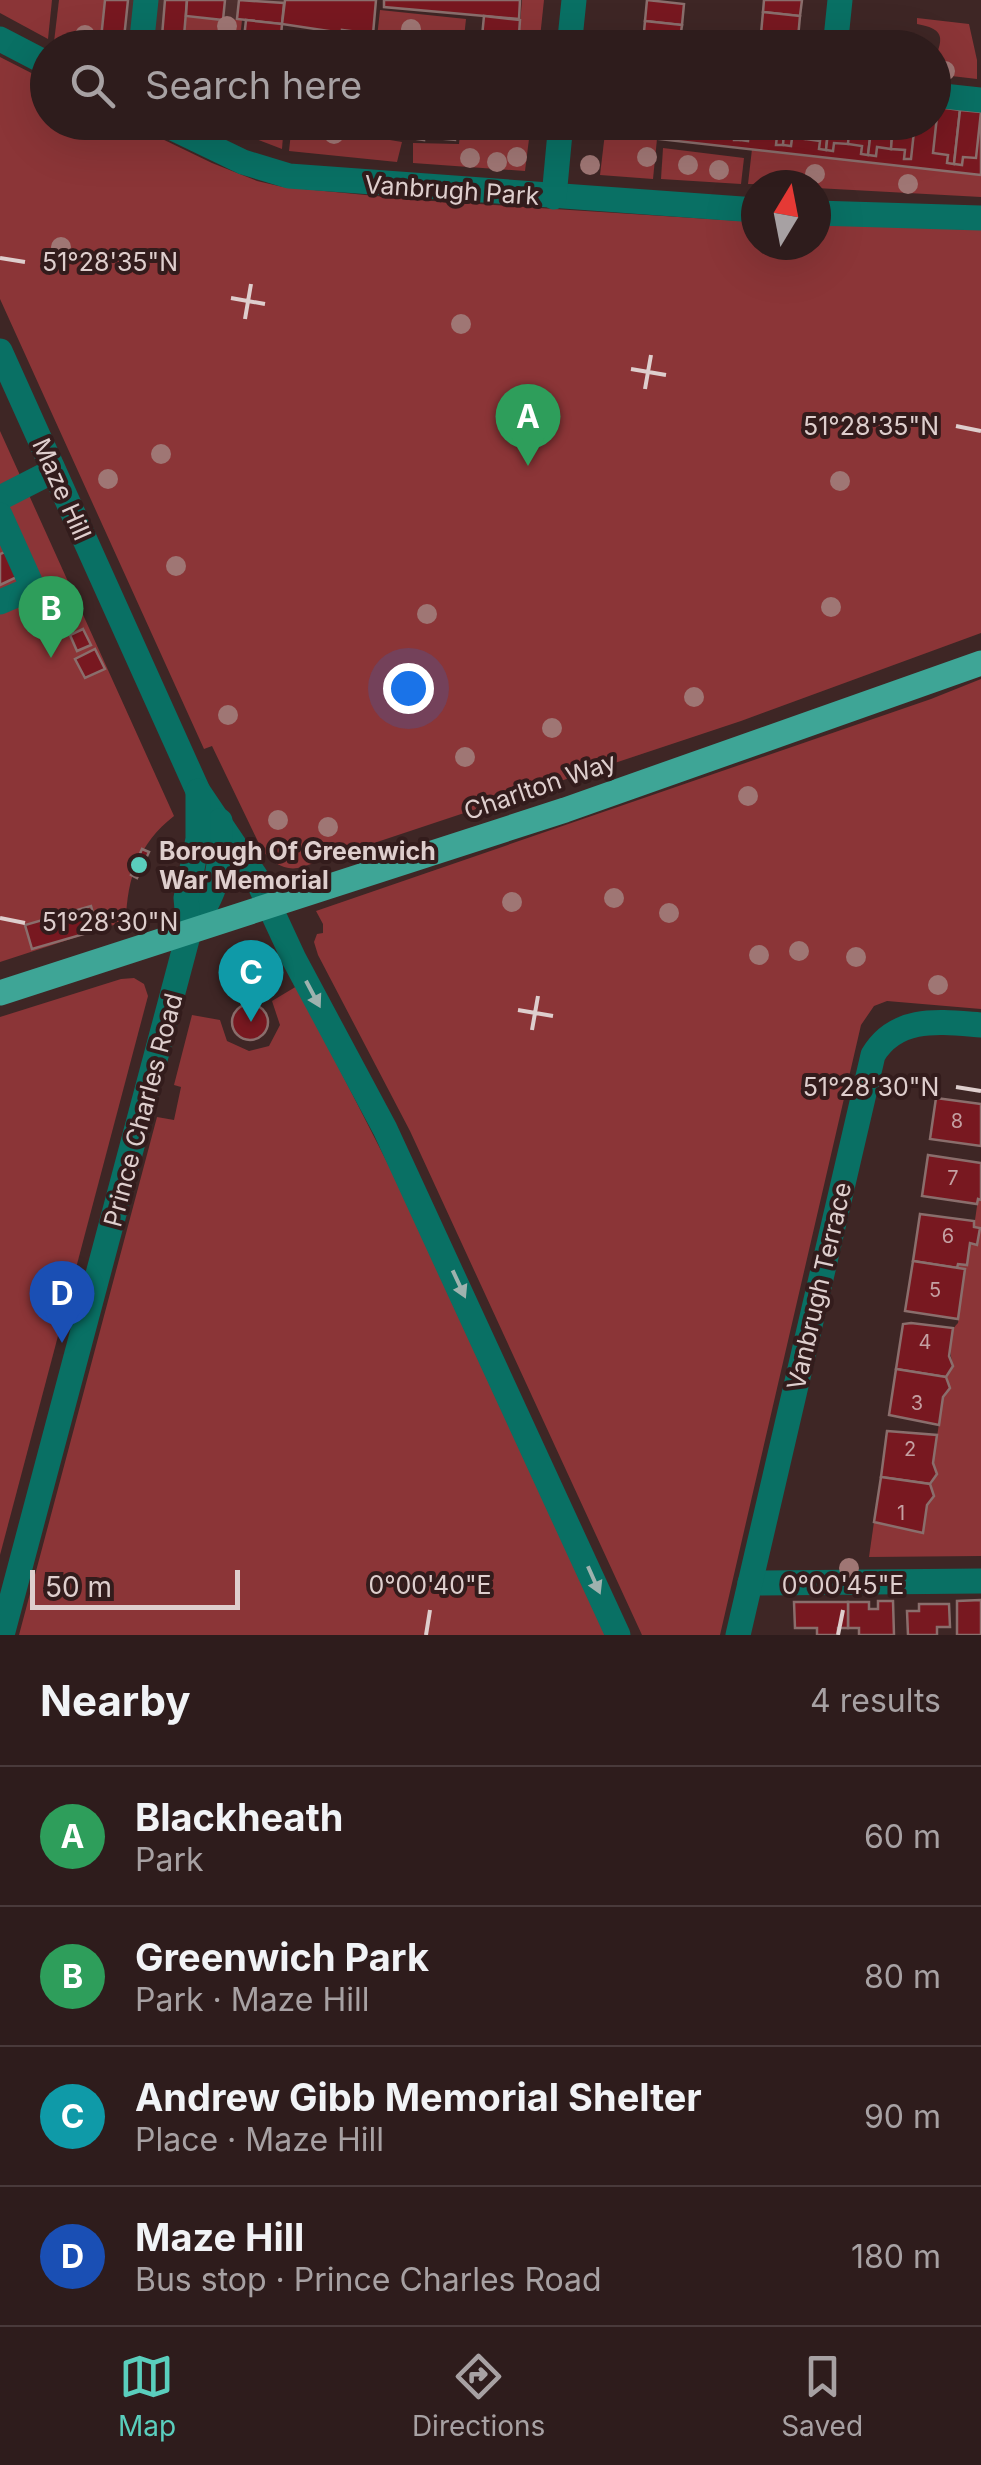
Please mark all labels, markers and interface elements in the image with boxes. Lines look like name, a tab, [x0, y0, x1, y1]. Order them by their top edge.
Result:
search box	[30, 30, 951, 140]
icon: search	[65, 58, 120, 113]
text: Search here	[145, 62, 362, 108]
street label: Vanbrugh Park	[364, 169, 541, 211]
north arrow	[741, 170, 831, 260]
text: 51°28'35"N	[42, 247, 178, 277]
pin: A	[496, 384, 560, 466]
text: 51°28'35"N	[803, 411, 939, 441]
street label: Maze Hill	[26, 433, 98, 545]
pin: B	[18, 576, 84, 658]
your location	[383, 663, 434, 714]
street label: Charlton Way	[460, 746, 620, 826]
place label: Borough Of Greenwich War Memorial	[159, 836, 436, 895]
marker: Borough Of Greenwich War Memorial	[128, 854, 150, 876]
text: 51°28'30"N	[42, 907, 178, 937]
pin: C	[218, 940, 284, 1022]
one-way arrow	[304, 979, 321, 1008]
street label: Prince Charles Road	[97, 990, 189, 1230]
text: 51°28'30"N	[803, 1072, 939, 1102]
house number: 8	[951, 1109, 963, 1133]
house number: 7	[947, 1166, 959, 1190]
street label: Vanbrugh Terrace	[781, 1179, 857, 1393]
house number: 6	[942, 1224, 954, 1248]
pin: D	[30, 1260, 94, 1343]
one-way arrow	[451, 1269, 467, 1299]
house number: 5	[929, 1278, 941, 1302]
house number: 4	[919, 1330, 931, 1354]
house number: 3	[911, 1391, 923, 1415]
house number: 2	[904, 1437, 916, 1461]
house number: 1	[897, 1501, 905, 1525]
scale bar	[30, 1565, 240, 1610]
one-way arrow	[586, 1565, 602, 1595]
text: 50 m	[45, 1570, 112, 1604]
text: 0°00'40"E	[368, 1570, 492, 1600]
text: 0°00'45"E	[782, 1570, 904, 1600]
text: Nearby	[40, 1675, 191, 1726]
text: 4 results	[810, 1681, 941, 1720]
text: Blackheath	[135, 1794, 343, 1840]
text: A	[61, 1817, 84, 1856]
text: 60 m	[864, 1817, 941, 1856]
text: Park	[135, 1840, 204, 1879]
text: Greenwich Park	[135, 1934, 429, 1980]
text: B	[62, 1957, 83, 1996]
text: 80 m	[864, 1957, 941, 1996]
text: Park · Maze Hill	[135, 1980, 370, 2019]
text: Andrew Gibb Memorial Shelter	[135, 2074, 702, 2120]
text: C	[61, 2097, 84, 2136]
text: 90 m	[864, 2097, 941, 2136]
text: Place · Maze Hill	[135, 2120, 384, 2159]
text: Maze Hill	[135, 2214, 304, 2260]
text: D	[61, 2237, 84, 2276]
text: 180 m	[851, 2237, 941, 2276]
text: Bus stop · Prince Charles Road	[135, 2260, 602, 2299]
tab: Map	[118, 2349, 176, 2443]
tab: Directions	[412, 2349, 545, 2443]
tab: Saved	[781, 2349, 863, 2443]

